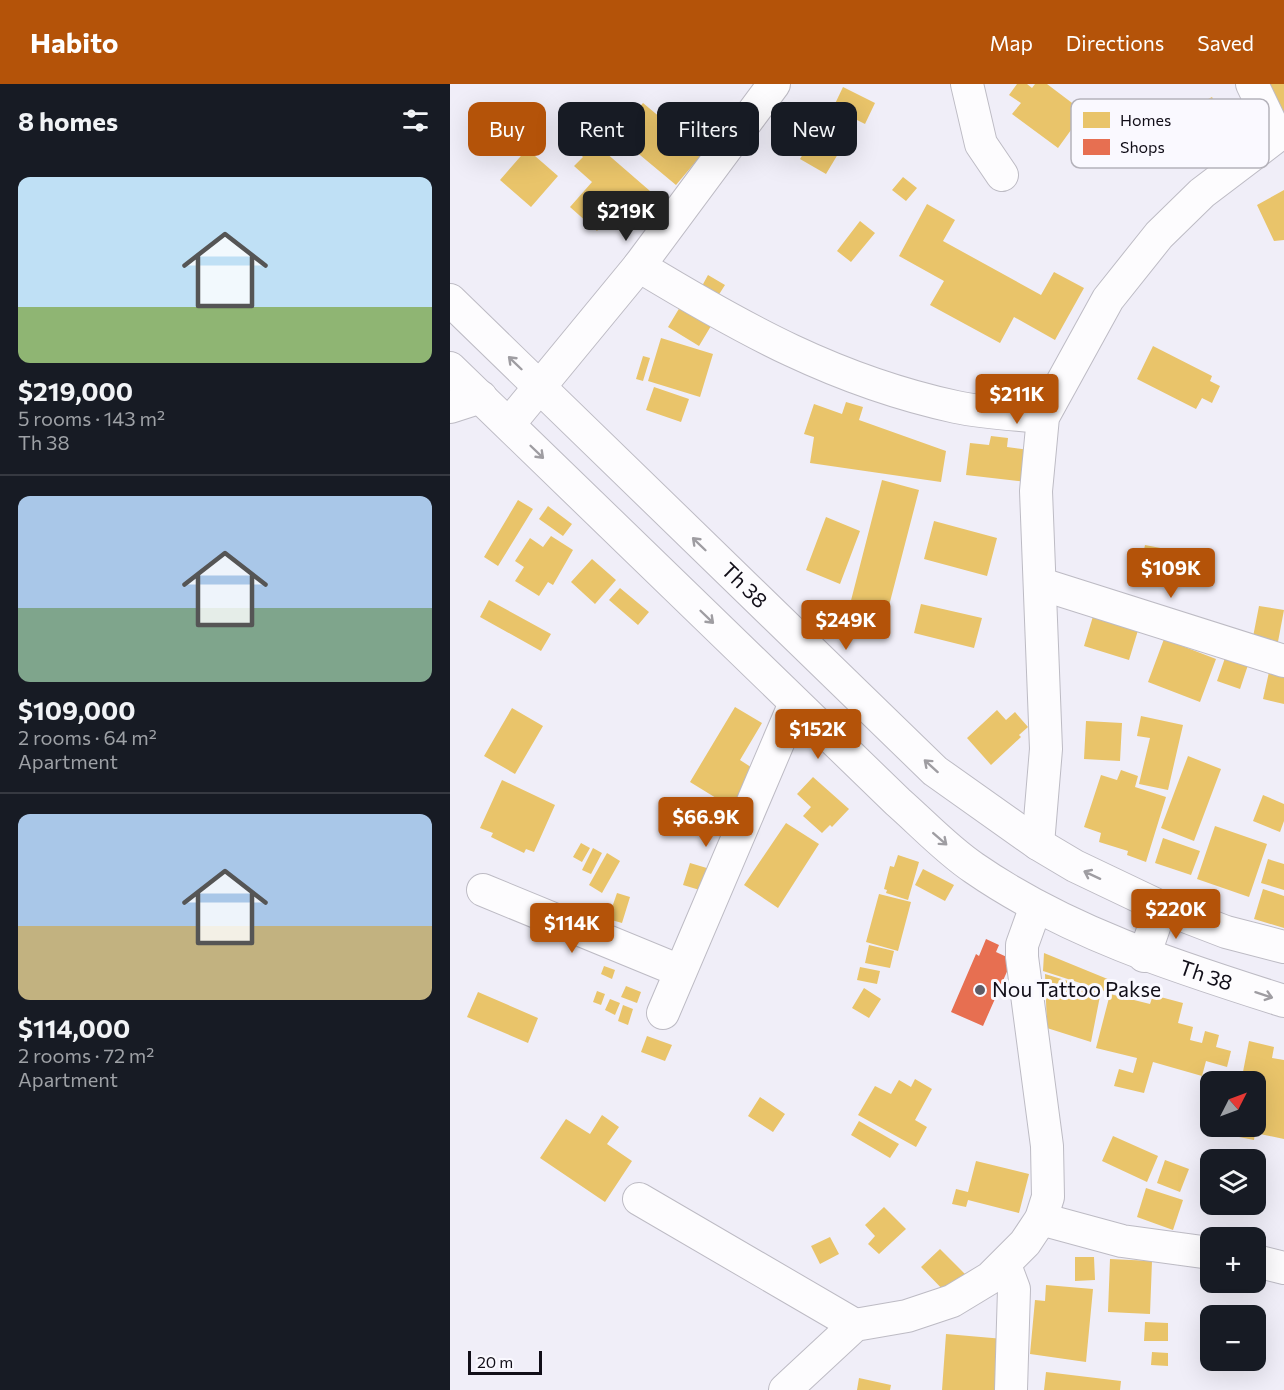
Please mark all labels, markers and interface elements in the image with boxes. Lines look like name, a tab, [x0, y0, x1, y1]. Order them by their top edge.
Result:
text: Habito	[30, 25, 119, 59]
text: Map	[990, 30, 1033, 55]
text: Directions	[1066, 30, 1164, 55]
text: Saved	[1197, 30, 1254, 55]
legend	[1071, 99, 1269, 168]
chip: Buy	[468, 102, 546, 156]
chip: Rent	[558, 102, 645, 156]
chip: Filters	[657, 102, 759, 156]
chip: New	[771, 102, 857, 156]
icon: filters	[399, 104, 432, 137]
text: 8 homes	[18, 105, 118, 136]
text: Homes	[1120, 110, 1171, 129]
text: Shops	[1120, 137, 1165, 156]
pin: $219K	[584, 191, 668, 242]
text: $219K	[597, 198, 655, 222]
icon: home	[171, 216, 279, 324]
one-way arrow	[507, 356, 522, 371]
pin: $211K	[975, 374, 1059, 425]
text: $219,000	[18, 375, 133, 406]
text: $211K	[990, 381, 1044, 405]
text: 5 rooms · 143 m²	[18, 406, 165, 430]
text: Th 38	[18, 430, 70, 454]
one-way arrow	[530, 445, 545, 459]
icon: home	[171, 535, 279, 643]
one-way arrow	[692, 537, 707, 551]
pin: $109K	[1129, 548, 1213, 599]
text: $109K	[1141, 555, 1201, 579]
street label: Th 38	[717, 557, 773, 612]
pin: $249K	[804, 600, 888, 651]
text: $249K	[815, 607, 877, 631]
one-way arrow	[700, 610, 715, 625]
text: $109,000	[18, 694, 136, 725]
pin: $152K	[776, 709, 860, 760]
text: $152K	[789, 716, 847, 740]
text: 2 rooms · 64 m²	[18, 725, 157, 749]
text: Apartment	[18, 749, 118, 773]
one-way arrow	[923, 759, 938, 773]
pin: $66.9K	[657, 797, 755, 848]
text: $66.9K	[672, 804, 740, 828]
one-way arrow	[932, 832, 947, 846]
icon: home	[171, 853, 279, 961]
one-way arrow	[1084, 868, 1102, 880]
pin: $220K	[1134, 889, 1218, 940]
text: $220K	[1145, 896, 1207, 920]
pin: $114K	[530, 903, 614, 954]
text: $114K	[544, 910, 600, 934]
street label: Th 38	[1177, 954, 1236, 995]
place label: Nou Tattoo Pakse	[992, 976, 1161, 1001]
marker: Nou Tattoo Pakse	[973, 983, 987, 997]
one-way arrow	[1254, 990, 1273, 1001]
text: $114,000	[18, 1012, 130, 1043]
text: 2 rooms · 72 m²	[18, 1043, 154, 1067]
text: Apartment	[18, 1067, 118, 1091]
north arrow	[1200, 1071, 1266, 1137]
map controls	[1200, 1071, 1266, 1371]
button: layers	[1200, 1149, 1266, 1215]
button: +	[1200, 1227, 1266, 1293]
button: −	[1200, 1305, 1266, 1371]
scale bar	[468, 1348, 542, 1376]
text: 20 m	[477, 1352, 513, 1371]

